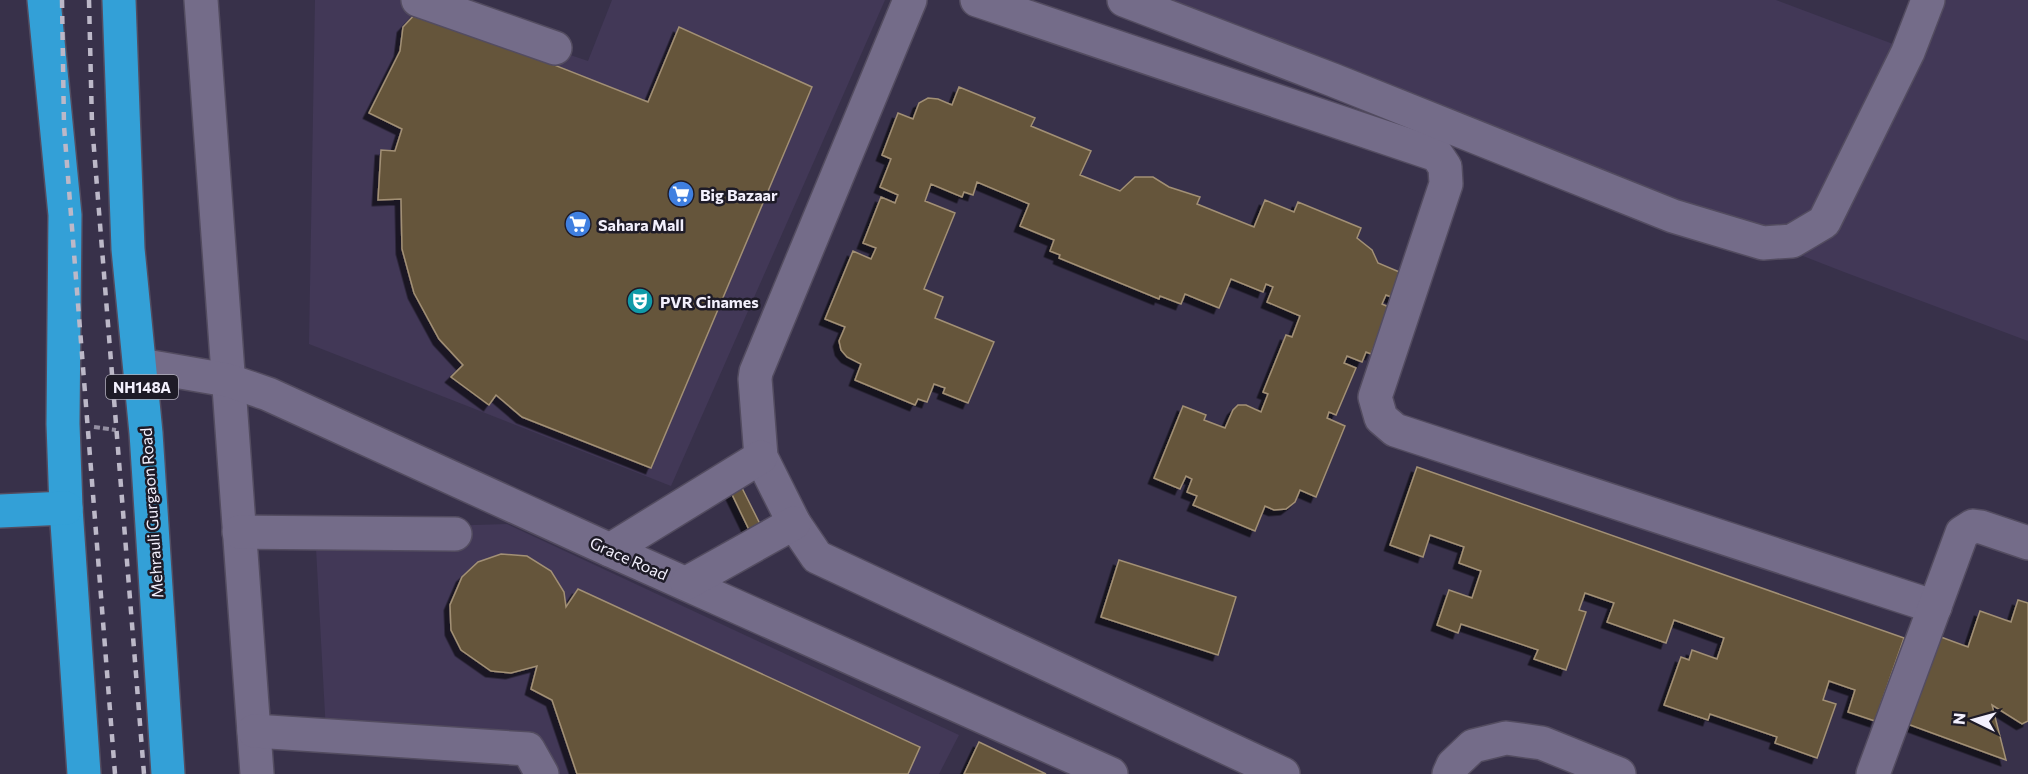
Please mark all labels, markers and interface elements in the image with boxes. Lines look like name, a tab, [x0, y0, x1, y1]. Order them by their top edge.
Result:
supermarket icon: Big Bazaar	[666, 179, 696, 209]
place label: Big Bazaar	[700, 185, 778, 204]
supermarket icon: Sahara Mall	[563, 209, 593, 239]
place label: Sahara Mall	[598, 215, 684, 234]
theatre icon: PVR Cinames	[625, 286, 655, 316]
place label: PVR Cinames	[660, 292, 759, 311]
road number: NH148A	[106, 375, 178, 399]
street label: Mehrauli Gurgaon Road	[136, 427, 166, 599]
street label: Grace Road	[587, 532, 671, 584]
north arrow	[1944, 690, 2004, 750]
text: N	[1949, 712, 1969, 725]

